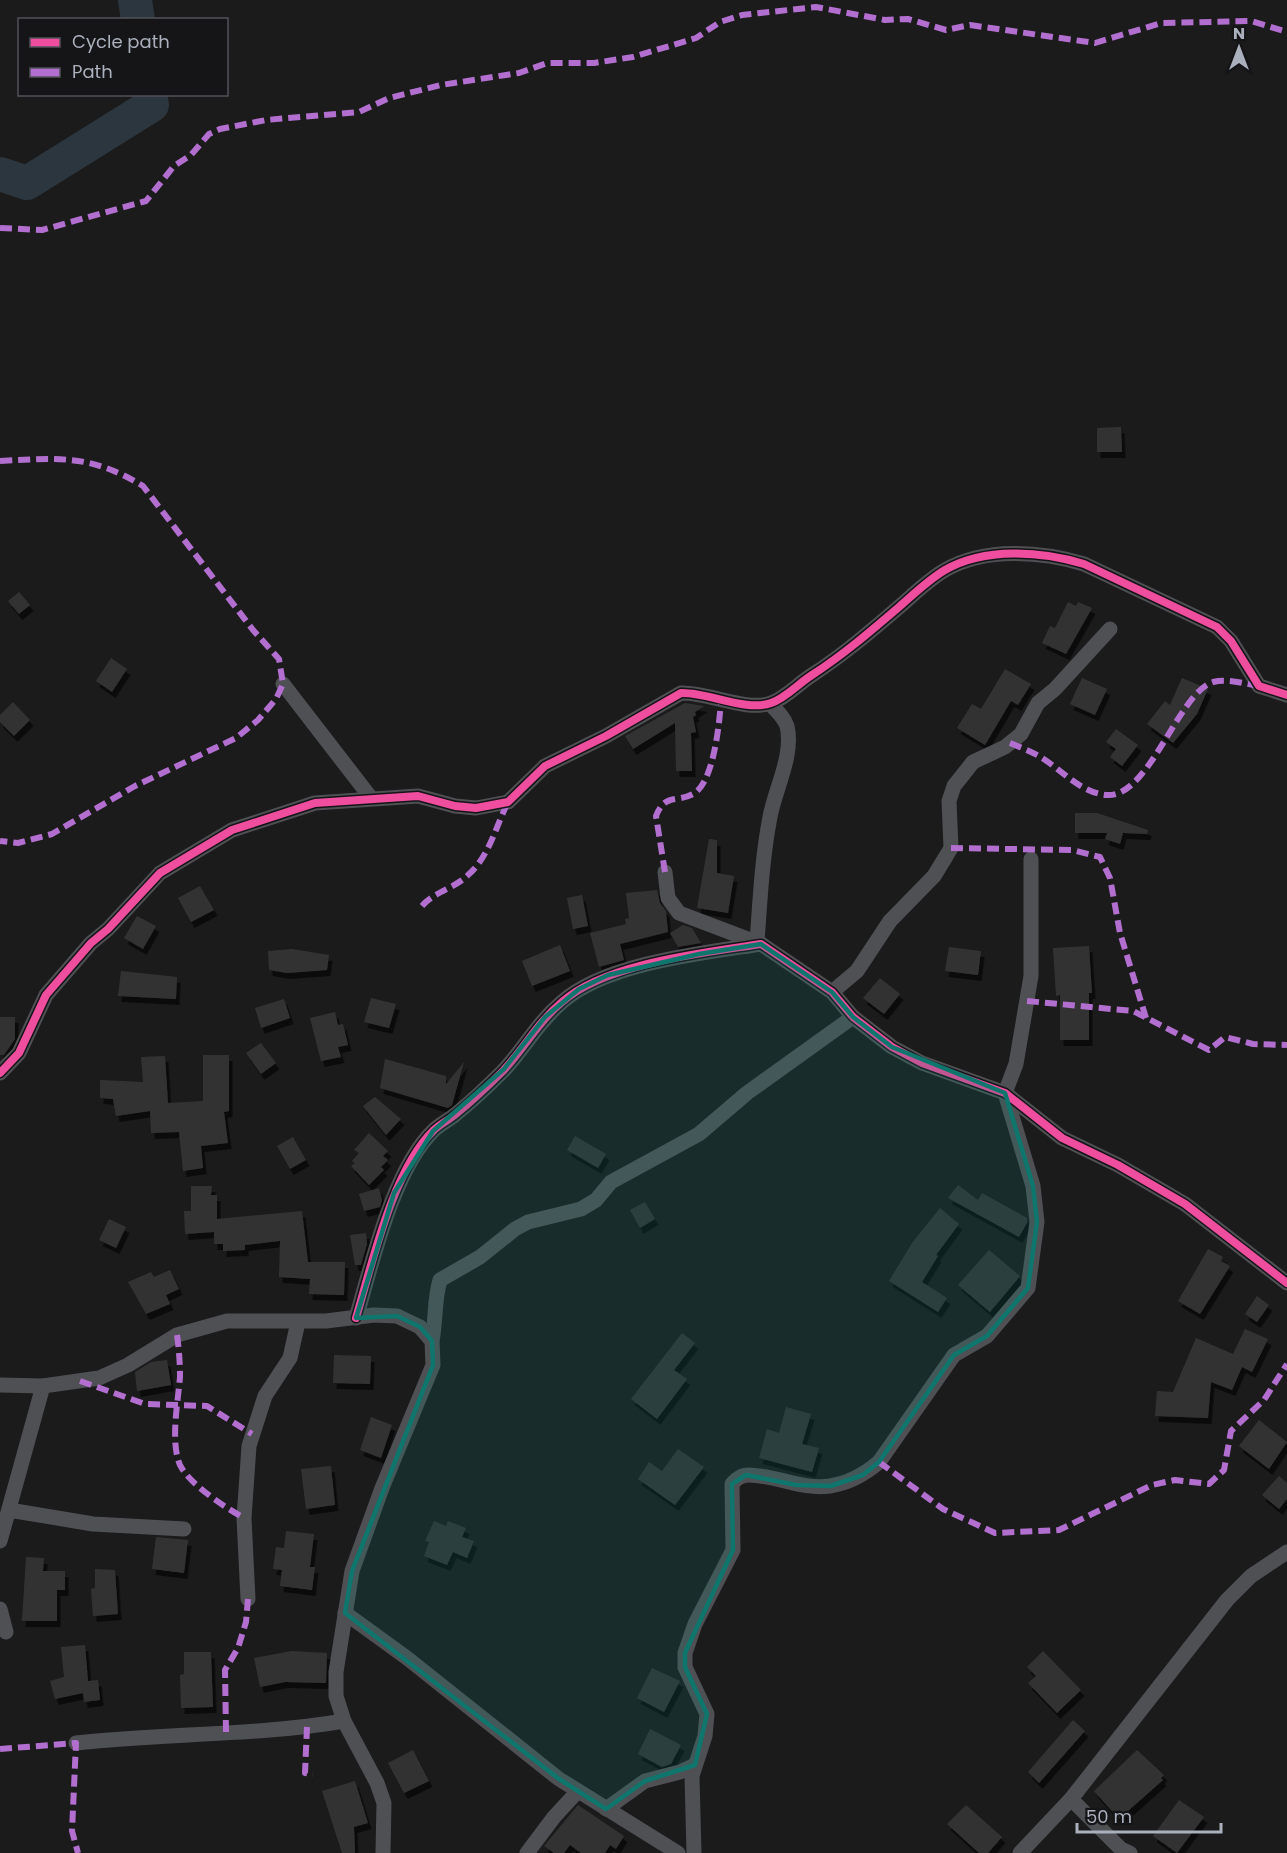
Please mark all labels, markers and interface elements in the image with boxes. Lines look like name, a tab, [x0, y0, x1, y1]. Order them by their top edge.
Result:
legend	[18, 18, 228, 96]
north arrow	[1209, 18, 1269, 78]
text: N	[1233, 22, 1245, 45]
text: Cycle path	[72, 29, 170, 54]
text: Path	[72, 59, 113, 84]
scale bar	[1077, 1796, 1221, 1834]
text: 50 m	[1086, 1804, 1132, 1829]

